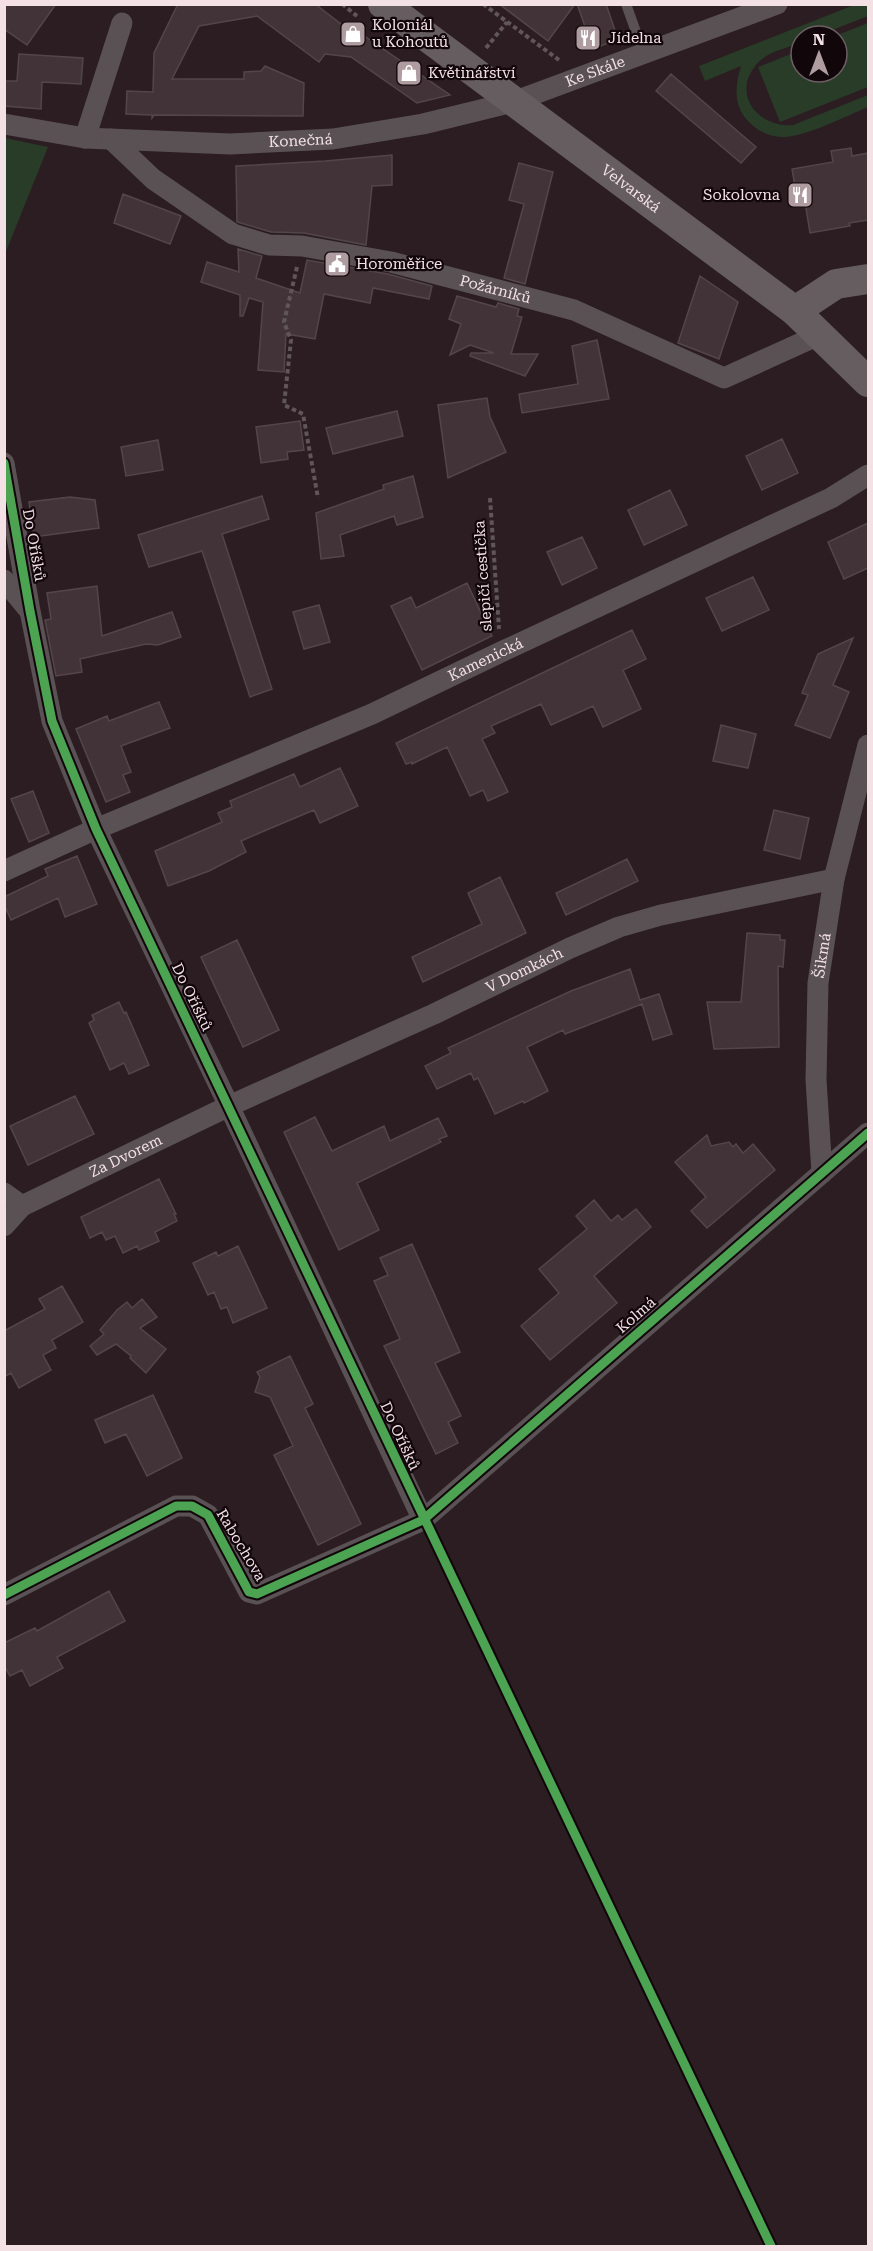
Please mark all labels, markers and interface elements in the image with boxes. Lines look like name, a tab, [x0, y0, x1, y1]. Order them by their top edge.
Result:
place label: Koloniál u Kohoutů	[372, 16, 449, 51]
shop icon: Koloniál u Kohoutů	[338, 19, 368, 49]
restaurant icon: Jídelna	[573, 23, 603, 53]
north arrow	[789, 24, 849, 84]
place label: Jídelna	[608, 29, 661, 47]
text: N	[813, 30, 825, 49]
street label: Ke Skále	[563, 52, 627, 91]
shop icon: Květinářství	[394, 58, 424, 88]
place label: Květinářství	[428, 64, 516, 82]
street label: Konečná	[268, 130, 333, 151]
street label: Velvarská	[598, 161, 664, 217]
restaurant icon: Sokolovna	[785, 180, 815, 210]
place label: Sokolovna	[703, 186, 780, 204]
public building icon: Horoměřice	[322, 249, 352, 279]
place label: Horoměřice	[356, 255, 442, 273]
street label: Požárníků	[458, 271, 534, 308]
street label: Do Oříšků	[19, 507, 49, 583]
street label: slepičí cestička	[470, 520, 496, 632]
street label: Kamenická	[445, 634, 526, 685]
street label: Šikmá	[810, 932, 835, 979]
street label: V Domkách	[483, 944, 566, 996]
street label: Do Oříšků	[168, 960, 216, 1035]
street label: Za Dvorem	[86, 1131, 165, 1181]
street label: Kolmá	[613, 1293, 659, 1337]
street label: Do Oříšků	[376, 1399, 424, 1474]
street label: Rabochova	[212, 1506, 270, 1584]

